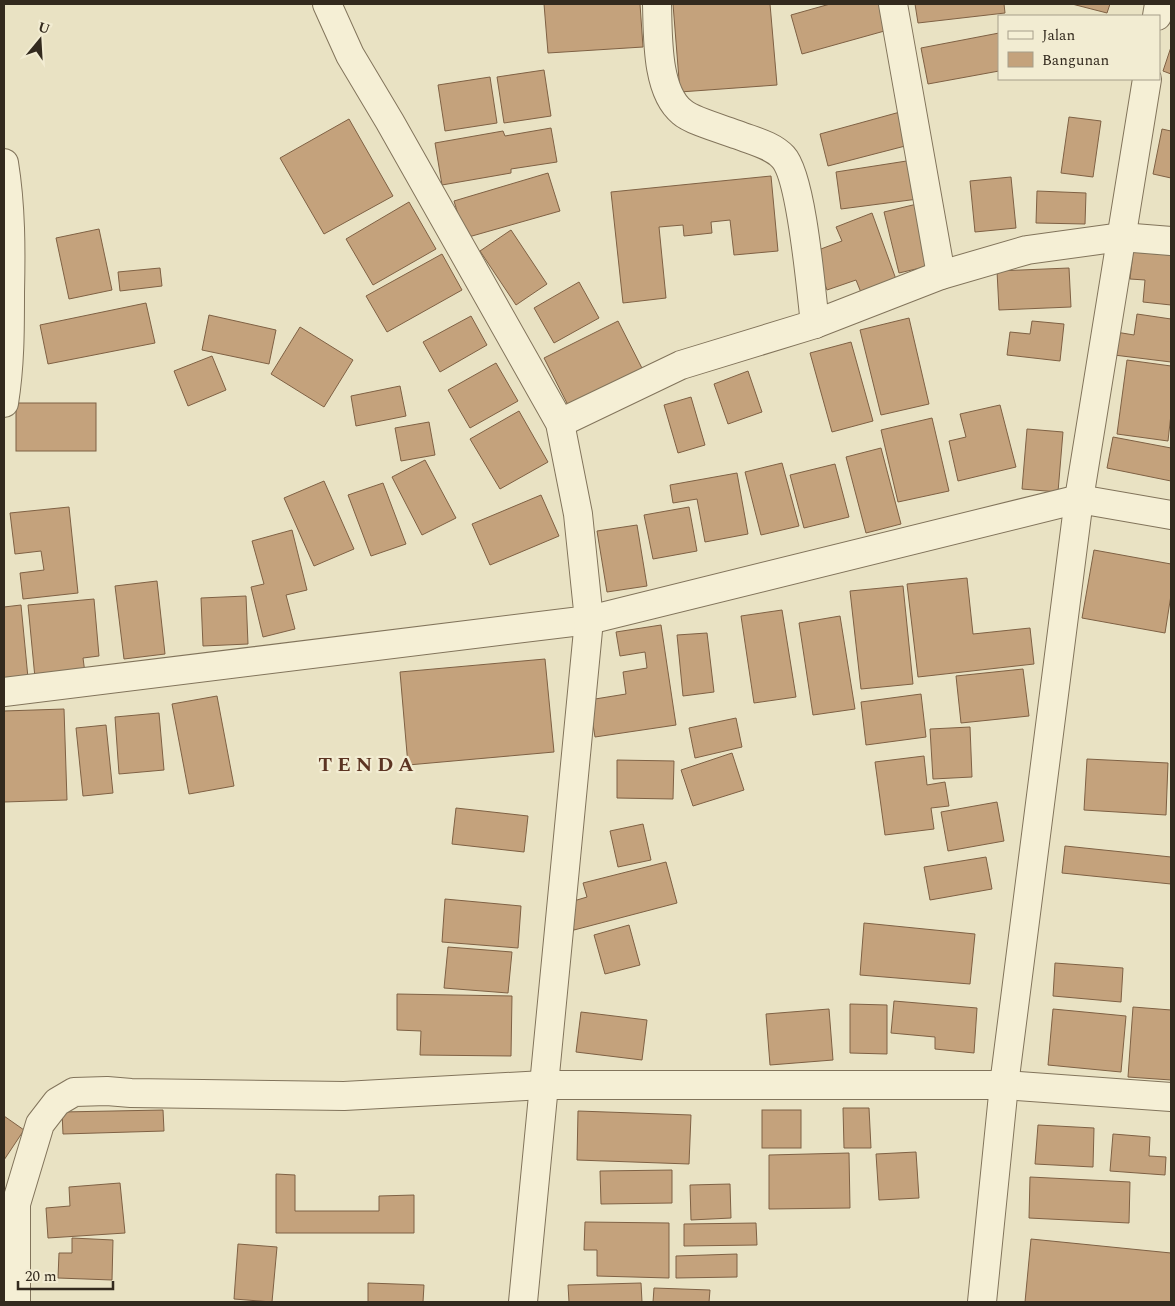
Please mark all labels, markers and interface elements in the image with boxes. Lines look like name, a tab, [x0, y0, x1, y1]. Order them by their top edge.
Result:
north arrow	[15, 15, 65, 65]
legend	[998, 15, 1160, 80]
text: U	[35, 16, 53, 40]
text: Jalan	[1042, 24, 1075, 47]
text: Bangunan	[1042, 49, 1109, 72]
district label: T E N D A	[318, 750, 414, 780]
scale bar	[18, 1258, 112, 1290]
text: 20 m	[25, 1265, 57, 1288]

